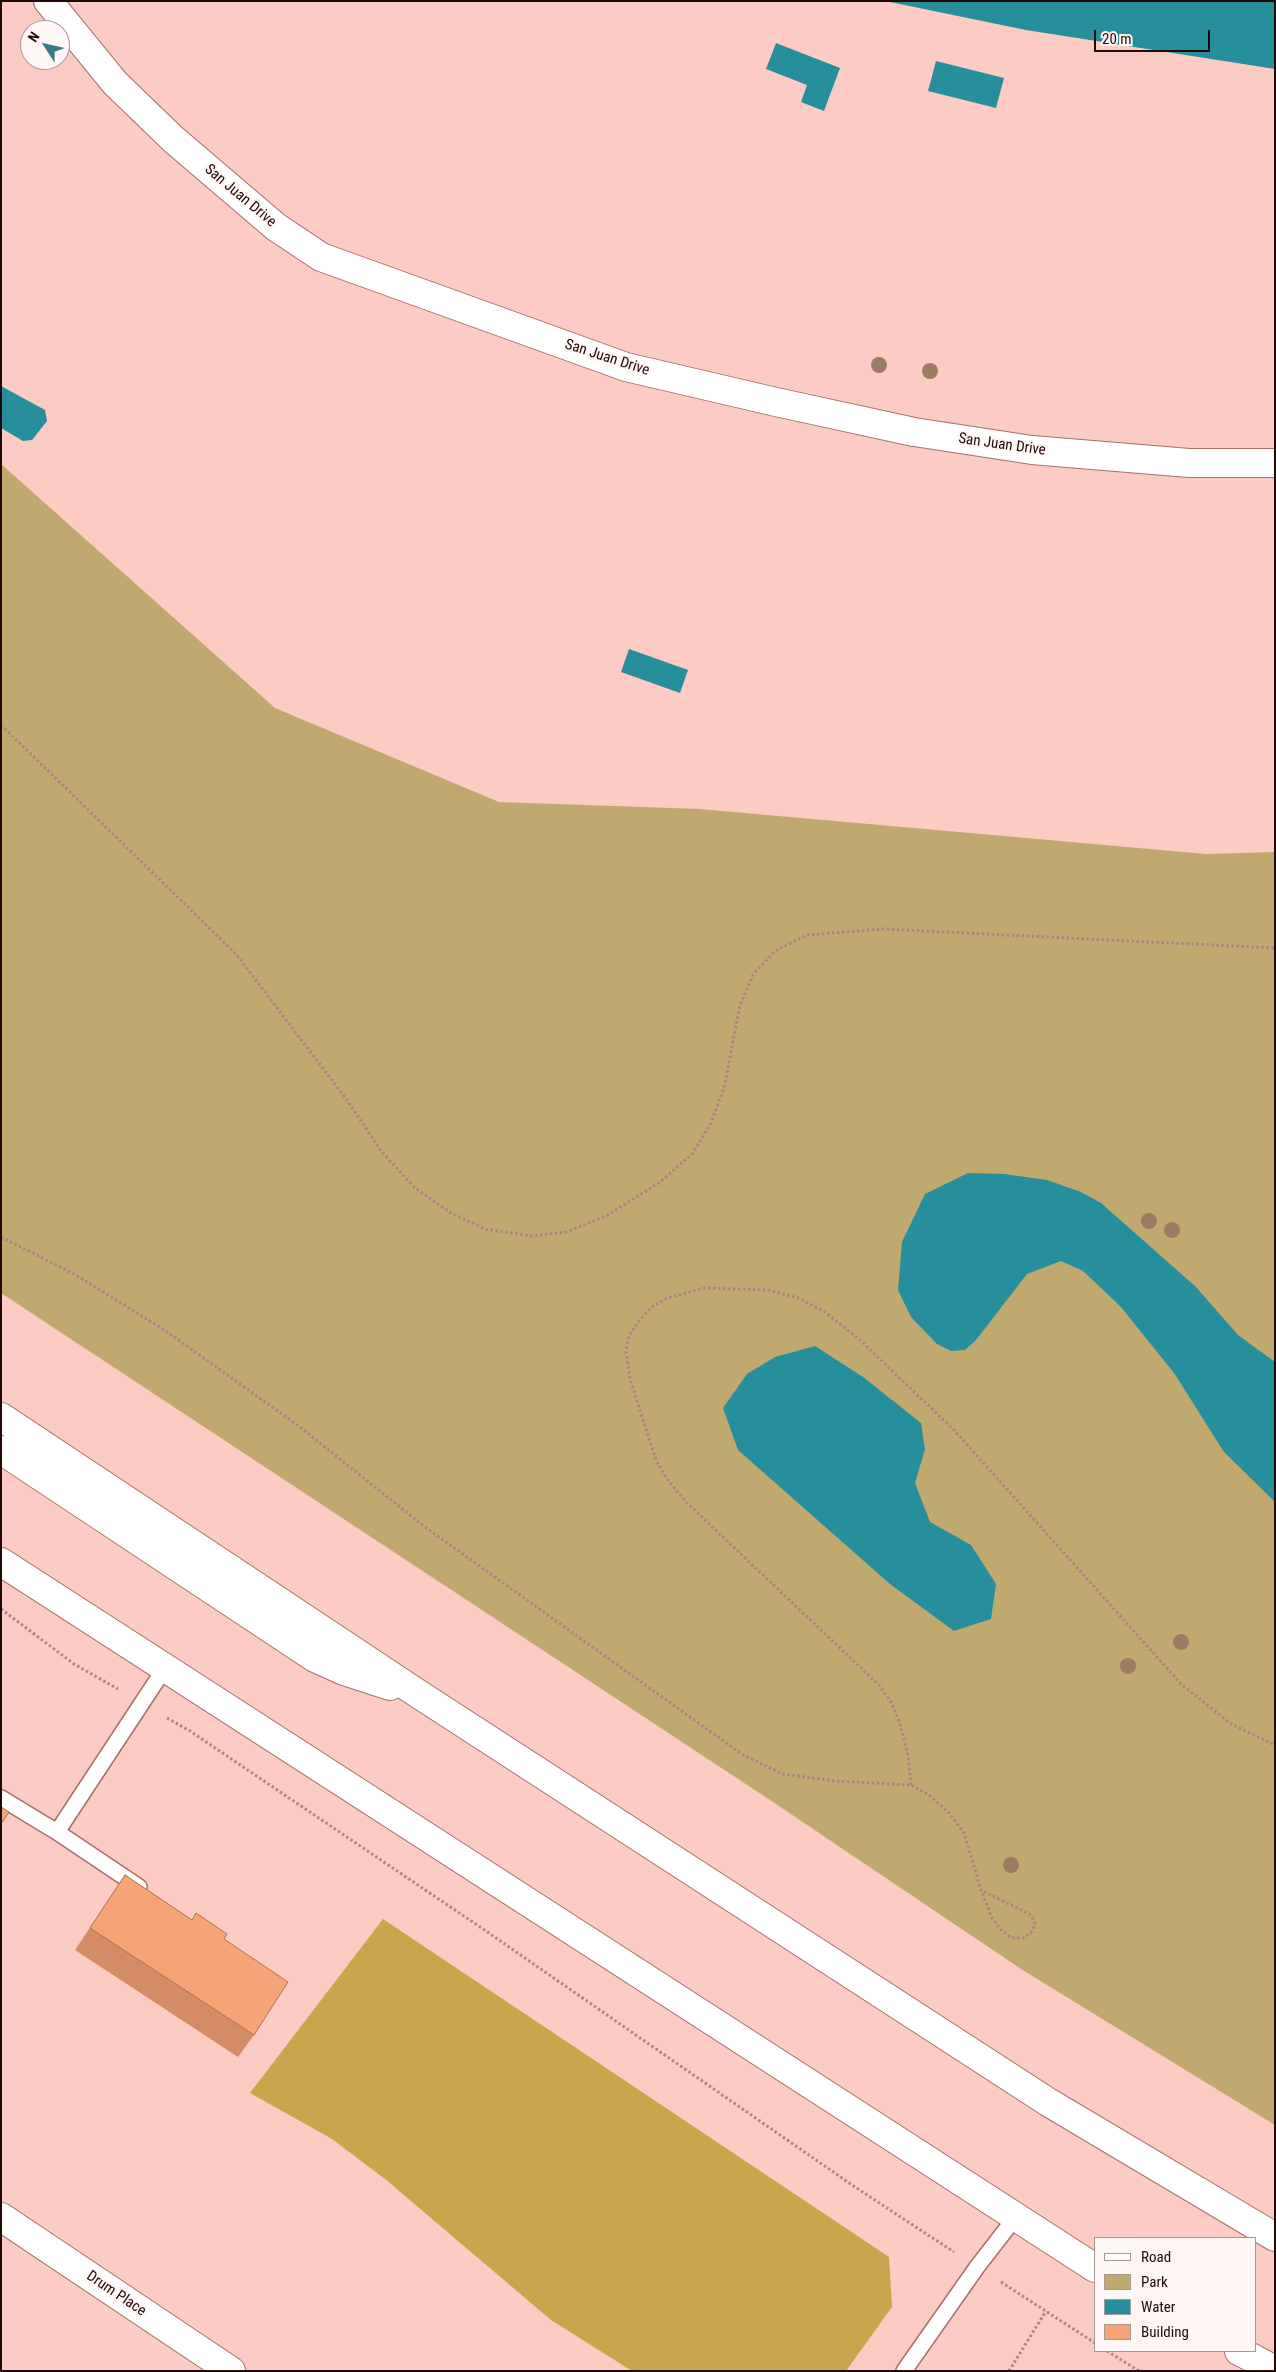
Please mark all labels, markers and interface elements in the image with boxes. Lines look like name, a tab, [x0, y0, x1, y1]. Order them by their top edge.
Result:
north arrow	[20, 20, 70, 70]
scale bar	[1096, 20, 1212, 52]
text: N	[25, 29, 43, 45]
text: 20 m	[1102, 30, 1132, 48]
street label: San Juan Drive	[201, 161, 279, 231]
street label: San Juan Drive	[562, 336, 652, 380]
street label: San Juan Drive	[957, 430, 1047, 460]
legend	[1094, 2237, 1256, 2352]
text: Road	[1141, 2248, 1171, 2266]
street label: Drum Place	[83, 2268, 149, 2320]
text: Park	[1141, 2273, 1168, 2291]
text: Water	[1141, 2298, 1175, 2316]
text: Building	[1141, 2323, 1189, 2341]

